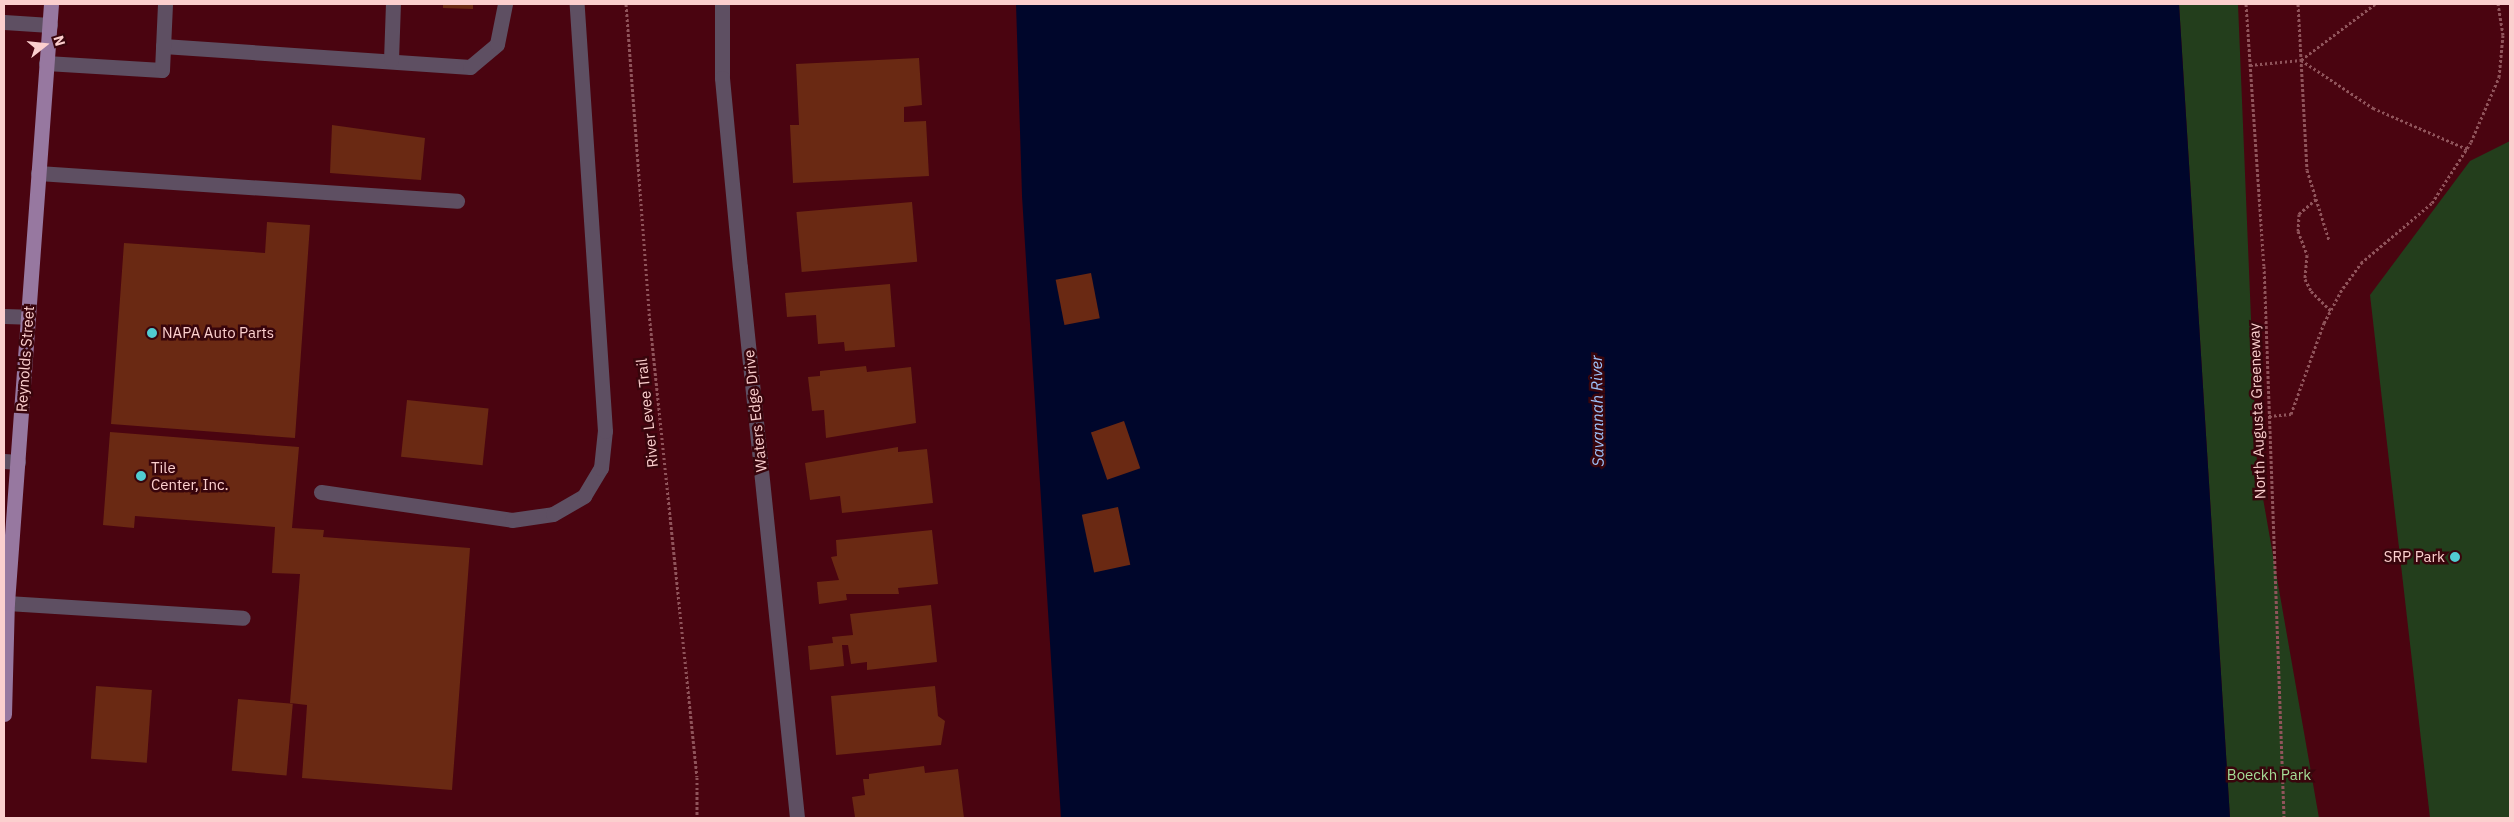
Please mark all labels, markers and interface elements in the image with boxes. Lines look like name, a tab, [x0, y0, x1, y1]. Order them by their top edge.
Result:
north arrow	[20, 20, 70, 70]
text: N	[49, 34, 69, 48]
street label: Reynolds Street	[12, 305, 38, 413]
street label: North Augusta Greeneway	[2245, 323, 2269, 499]
place label: NAPA Auto Parts	[162, 324, 274, 342]
marker: NAPA Auto Parts	[146, 327, 158, 339]
street label: Waters Edge Drive	[740, 349, 770, 473]
water label: Savannah River	[1586, 355, 1608, 467]
street label: River Levee Trail	[632, 357, 662, 469]
place label: Tile Center, Inc.	[151, 458, 229, 493]
marker: Tile Center, Inc.	[135, 470, 147, 482]
place label: SRP Park	[2384, 548, 2445, 566]
marker: SRP Park	[2449, 551, 2461, 563]
park label: Boeckh Park	[2227, 766, 2311, 784]

